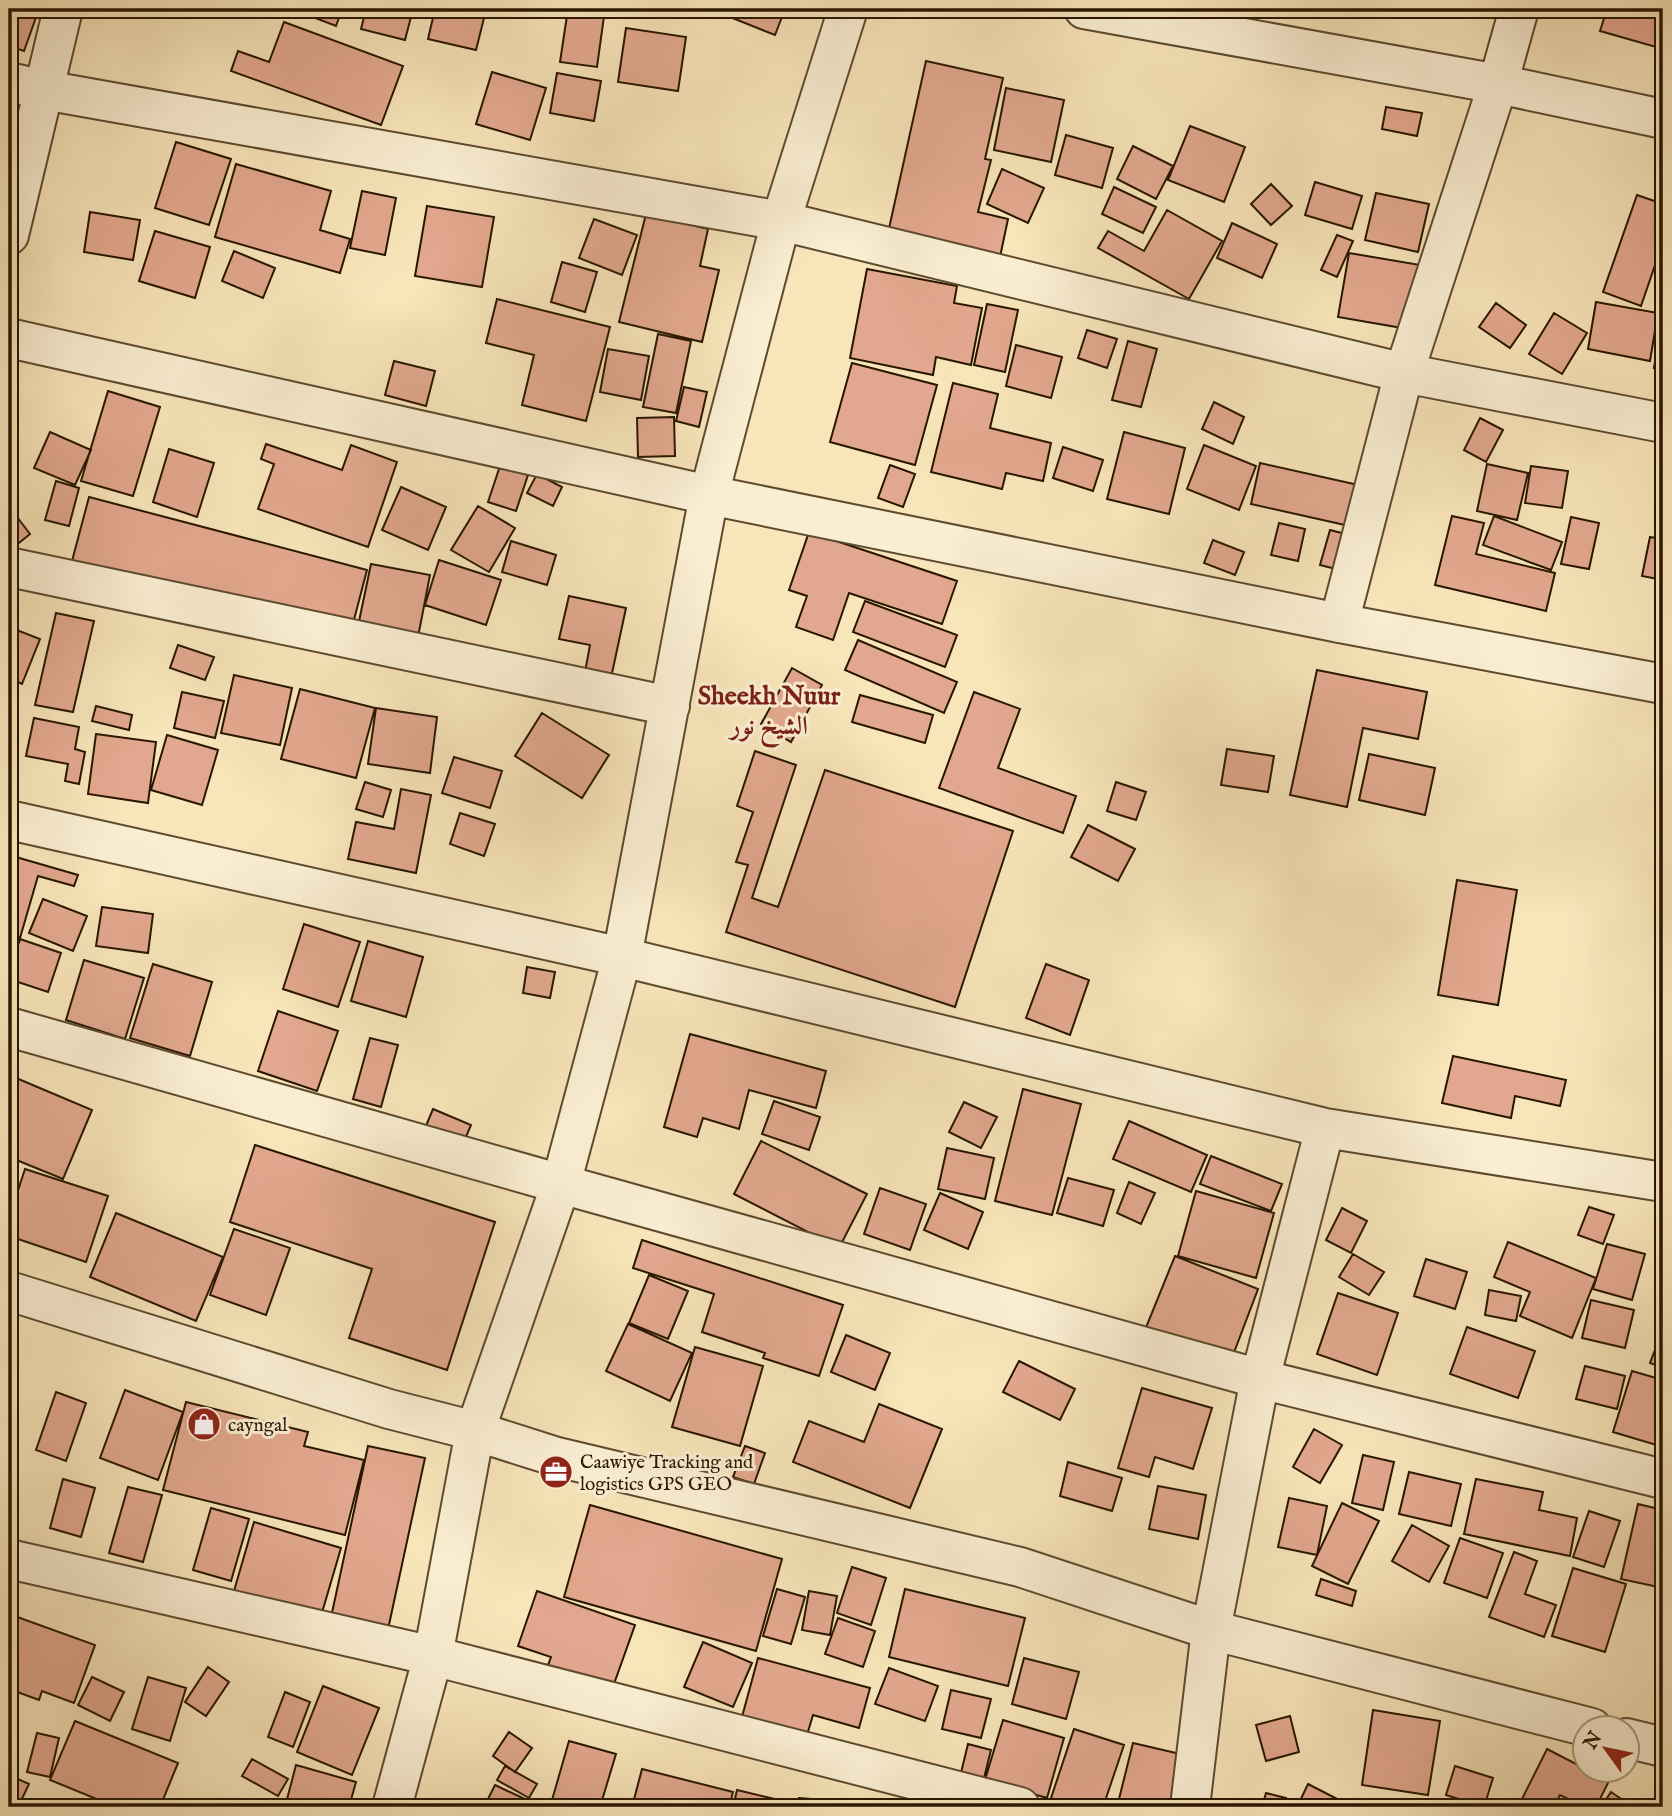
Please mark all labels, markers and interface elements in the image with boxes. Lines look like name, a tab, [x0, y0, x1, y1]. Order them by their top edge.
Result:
district label: Sheekh Nuur الشيخ نور	[698, 680, 841, 749]
shop icon: cayngal	[185, 1405, 223, 1443]
place label: cayngal	[228, 1414, 288, 1438]
place label: Caawiye Tracking and logistics GPS GEO	[580, 1451, 754, 1497]
office icon: Caawiye Tracking and logistics GPS GEO	[537, 1453, 575, 1491]
north arrow	[1570, 1714, 1640, 1784]
text: N	[1578, 1727, 1608, 1755]

